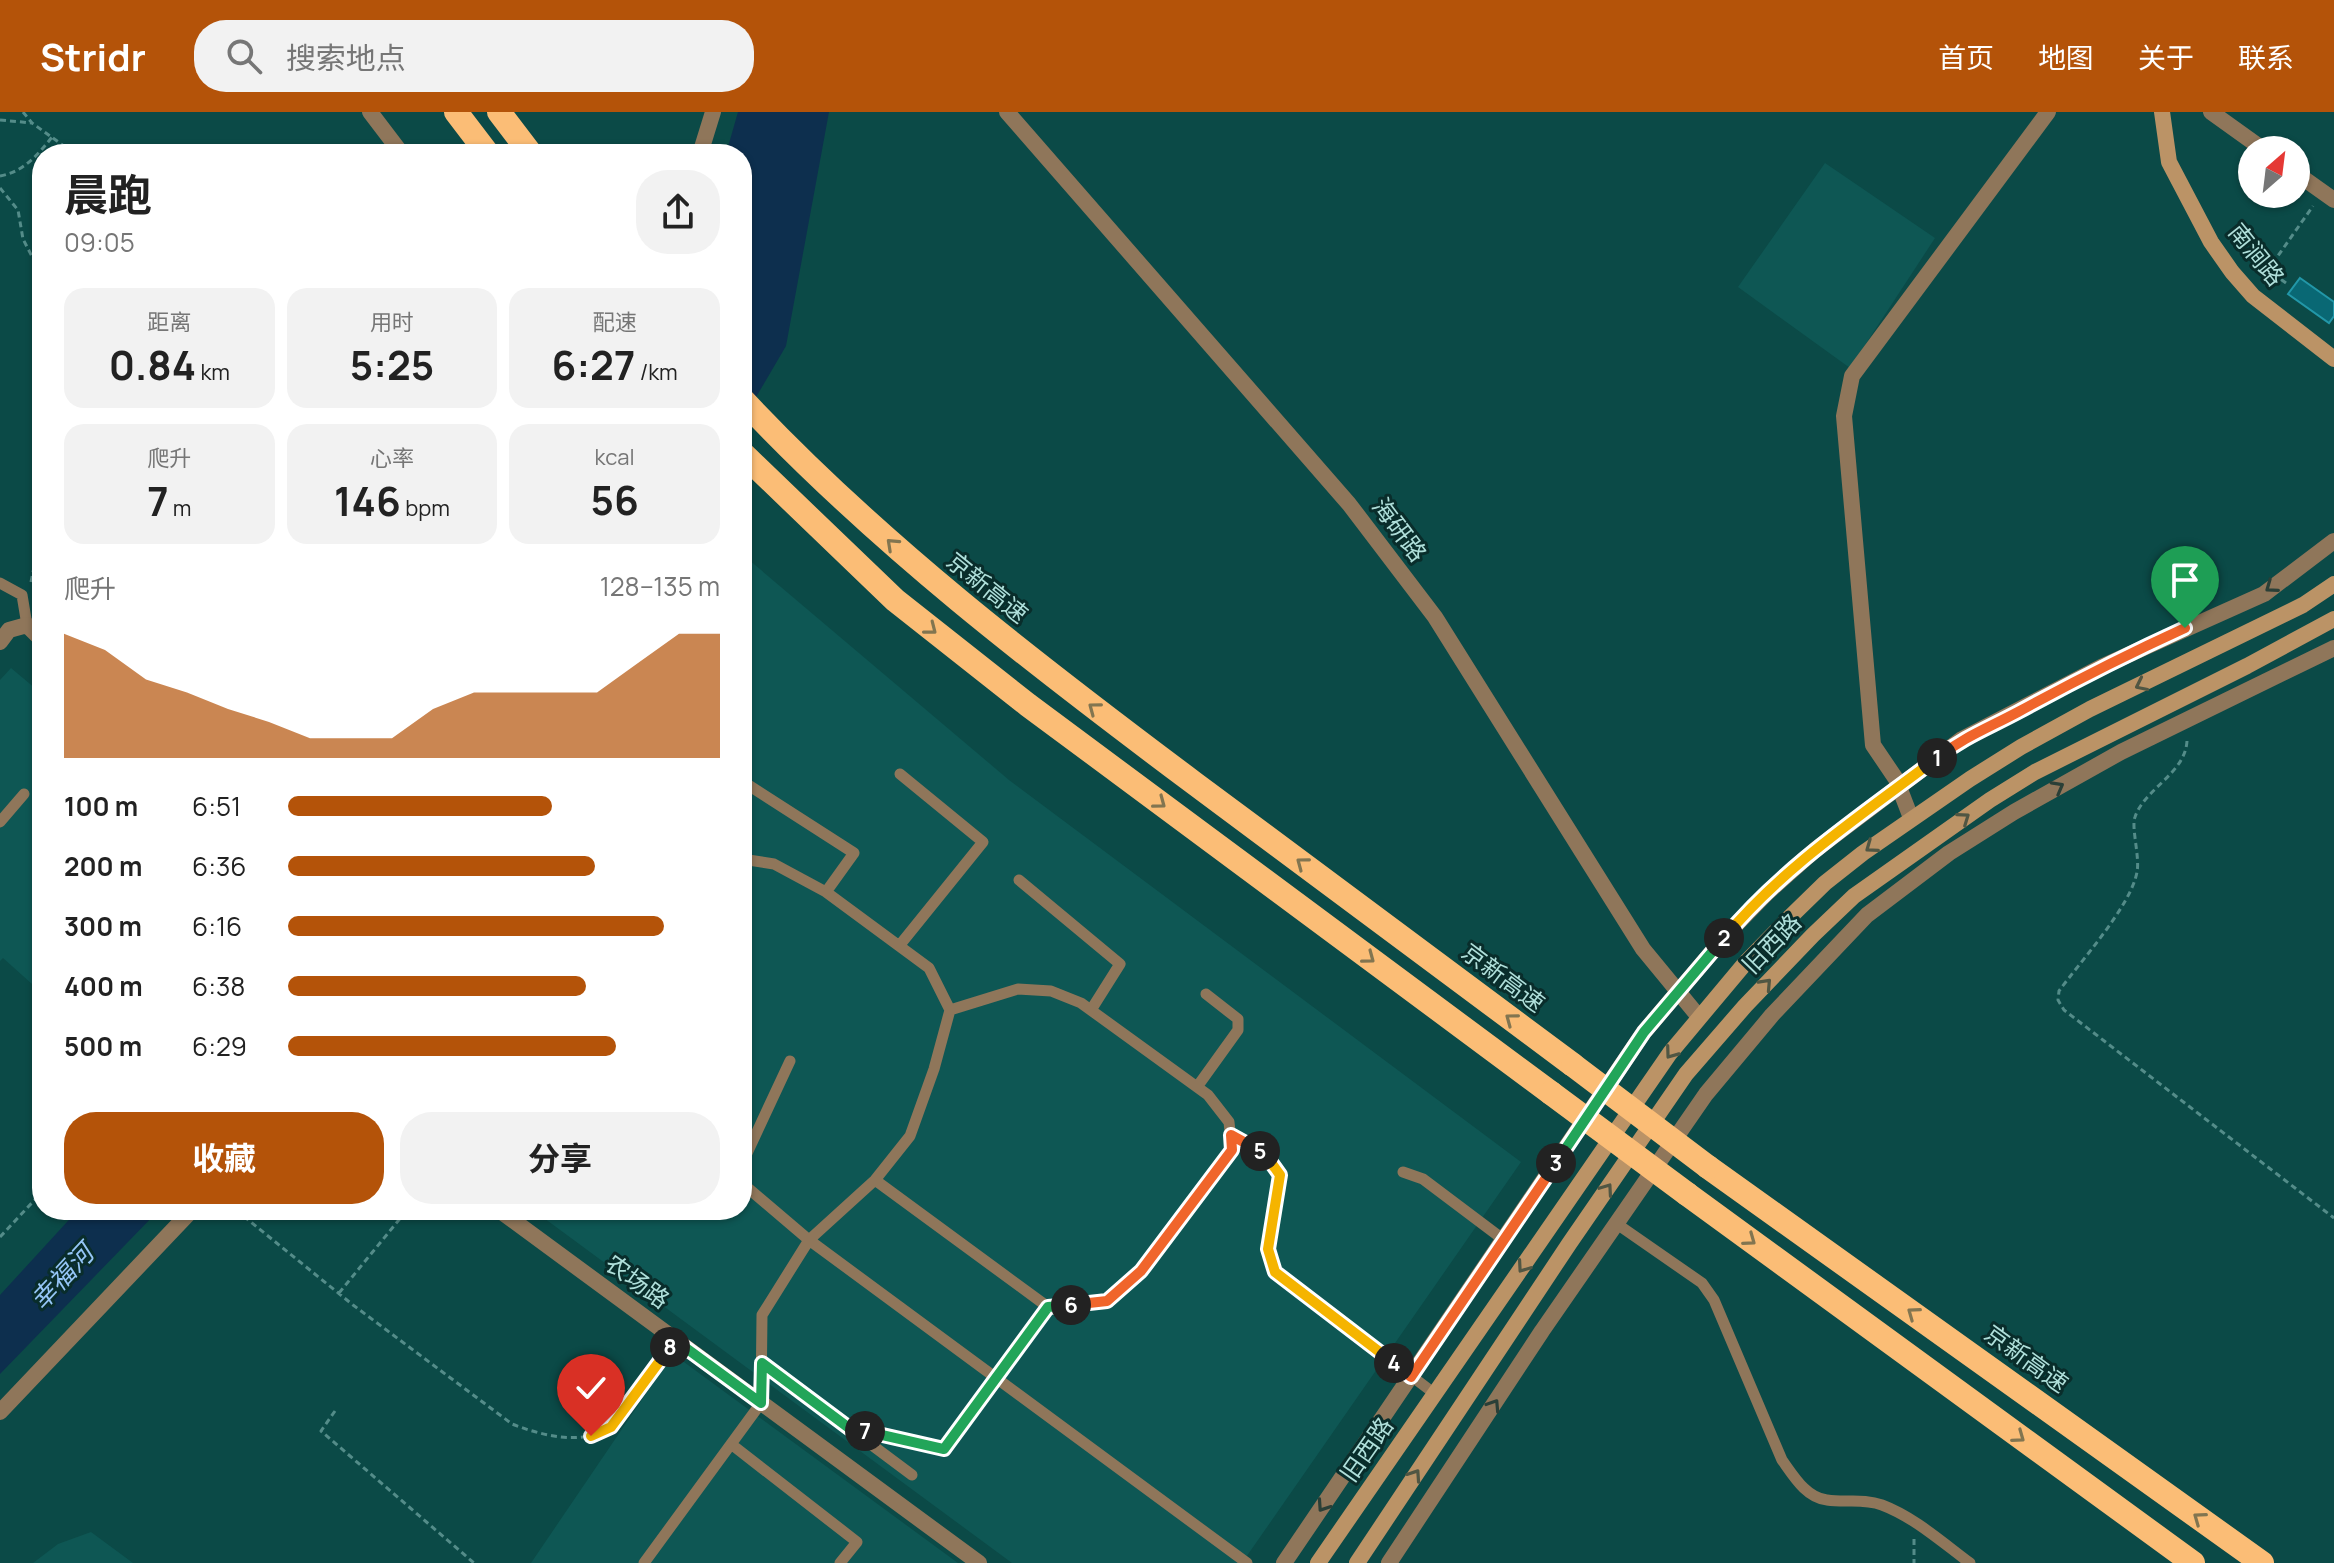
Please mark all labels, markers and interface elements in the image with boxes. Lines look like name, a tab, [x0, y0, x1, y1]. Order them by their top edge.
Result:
search box	[194, 20, 754, 92]
text: Stridr	[40, 30, 146, 82]
icon: search	[222, 34, 266, 78]
text: 搜索地点	[286, 37, 406, 78]
text: 首页	[1938, 38, 1994, 76]
text: 地图	[2038, 38, 2094, 76]
text: 关于	[2138, 38, 2194, 76]
text: 联系	[2238, 38, 2294, 76]
north arrow	[2238, 136, 2310, 208]
map controls	[2238, 136, 2310, 208]
text: 晨跑	[64, 164, 152, 224]
button: share	[636, 170, 720, 254]
street label: 南涧路	[2222, 216, 2293, 292]
text: 09:05	[64, 224, 135, 260]
text: 距离	[147, 307, 191, 337]
text: 用时	[370, 307, 414, 337]
text: 配速	[593, 307, 637, 337]
text: 0.84	[109, 337, 196, 392]
text: 5:25	[350, 337, 434, 392]
text: 6:27	[552, 337, 635, 392]
text: km	[196, 357, 230, 387]
text: /km	[635, 357, 678, 387]
text: kcal	[595, 442, 635, 472]
text: 爬升	[147, 443, 191, 473]
text: 心率	[370, 443, 414, 473]
text: 56	[591, 472, 639, 527]
text: 7	[147, 473, 168, 528]
text: 146	[334, 473, 401, 528]
street label: 海研路	[1365, 490, 1435, 568]
text: m	[168, 493, 192, 523]
text: bpm	[401, 493, 450, 523]
one-way arrow	[887, 539, 901, 554]
street label: 京新高速	[940, 544, 1036, 630]
pin	[2151, 546, 2219, 628]
icon: arrive	[2163, 558, 2207, 602]
text: 128–135 m	[600, 568, 720, 604]
text: 爬升	[64, 570, 116, 606]
one-way arrow	[2266, 577, 2280, 592]
one-way arrow	[922, 619, 937, 633]
one-way arrow	[2135, 675, 2150, 691]
one-way arrow	[1088, 703, 1103, 717]
pin: 1	[1917, 738, 1957, 778]
text: 1	[1932, 743, 1942, 773]
one-way arrow	[2050, 781, 2064, 797]
text: 100 m	[64, 788, 138, 824]
text: 6:51	[192, 788, 241, 824]
one-way arrow	[1151, 794, 1166, 808]
one-way arrow	[1956, 813, 1970, 828]
one-way arrow	[1865, 838, 1880, 852]
text: 200 m	[64, 848, 142, 884]
text: 6:36	[192, 848, 246, 884]
one-way arrow	[1297, 859, 1311, 873]
street label: 旧西路	[1734, 906, 1808, 980]
text: 300 m	[64, 908, 142, 944]
text: 6:16	[192, 908, 242, 944]
pin: 2	[1704, 918, 1744, 958]
text: 2	[1717, 923, 1731, 953]
street label: 京新高速	[1456, 935, 1552, 1019]
one-way arrow	[1360, 948, 1375, 963]
text: 400 m	[64, 968, 143, 1004]
text: 6:38	[192, 968, 245, 1004]
one-way arrow	[1756, 978, 1770, 993]
one-way arrow	[1505, 1014, 1519, 1028]
text: 500 m	[64, 1028, 142, 1064]
text: 6:29	[192, 1028, 247, 1064]
one-way arrow	[1666, 1044, 1680, 1059]
button: 收藏	[64, 1112, 384, 1204]
button: 分享	[400, 1112, 720, 1204]
pin: 5	[1240, 1131, 1280, 1171]
text: 5	[1254, 1136, 1266, 1166]
pin: 3	[1536, 1143, 1576, 1183]
text: 3	[1550, 1148, 1562, 1178]
one-way arrow	[1597, 1183, 1612, 1198]
one-way arrow	[1742, 1231, 1756, 1245]
water label: 幸福河	[22, 1232, 104, 1317]
street label: 农场路	[599, 1246, 677, 1315]
one-way arrow	[1518, 1258, 1533, 1272]
pin: 6	[1051, 1285, 1091, 1325]
text: 6	[1064, 1290, 1078, 1320]
one-way arrow	[1907, 1308, 1922, 1323]
street label: 京新高速	[1978, 1316, 2075, 1399]
pin: 8	[650, 1327, 690, 1367]
text: 8	[663, 1332, 677, 1362]
pin: 4	[1374, 1343, 1414, 1383]
text: 4	[1387, 1348, 1401, 1378]
pin	[557, 1354, 625, 1436]
icon: check	[569, 1366, 613, 1410]
one-way arrow	[1484, 1399, 1499, 1413]
street label: 旧西路	[1332, 1410, 1400, 1488]
pin: 7	[845, 1411, 885, 1451]
text: 7	[859, 1416, 871, 1446]
one-way arrow	[2010, 1427, 2025, 1442]
one-way arrow	[1406, 1469, 1421, 1483]
one-way arrow	[1318, 1497, 1333, 1512]
one-way arrow	[2193, 1513, 2208, 1527]

